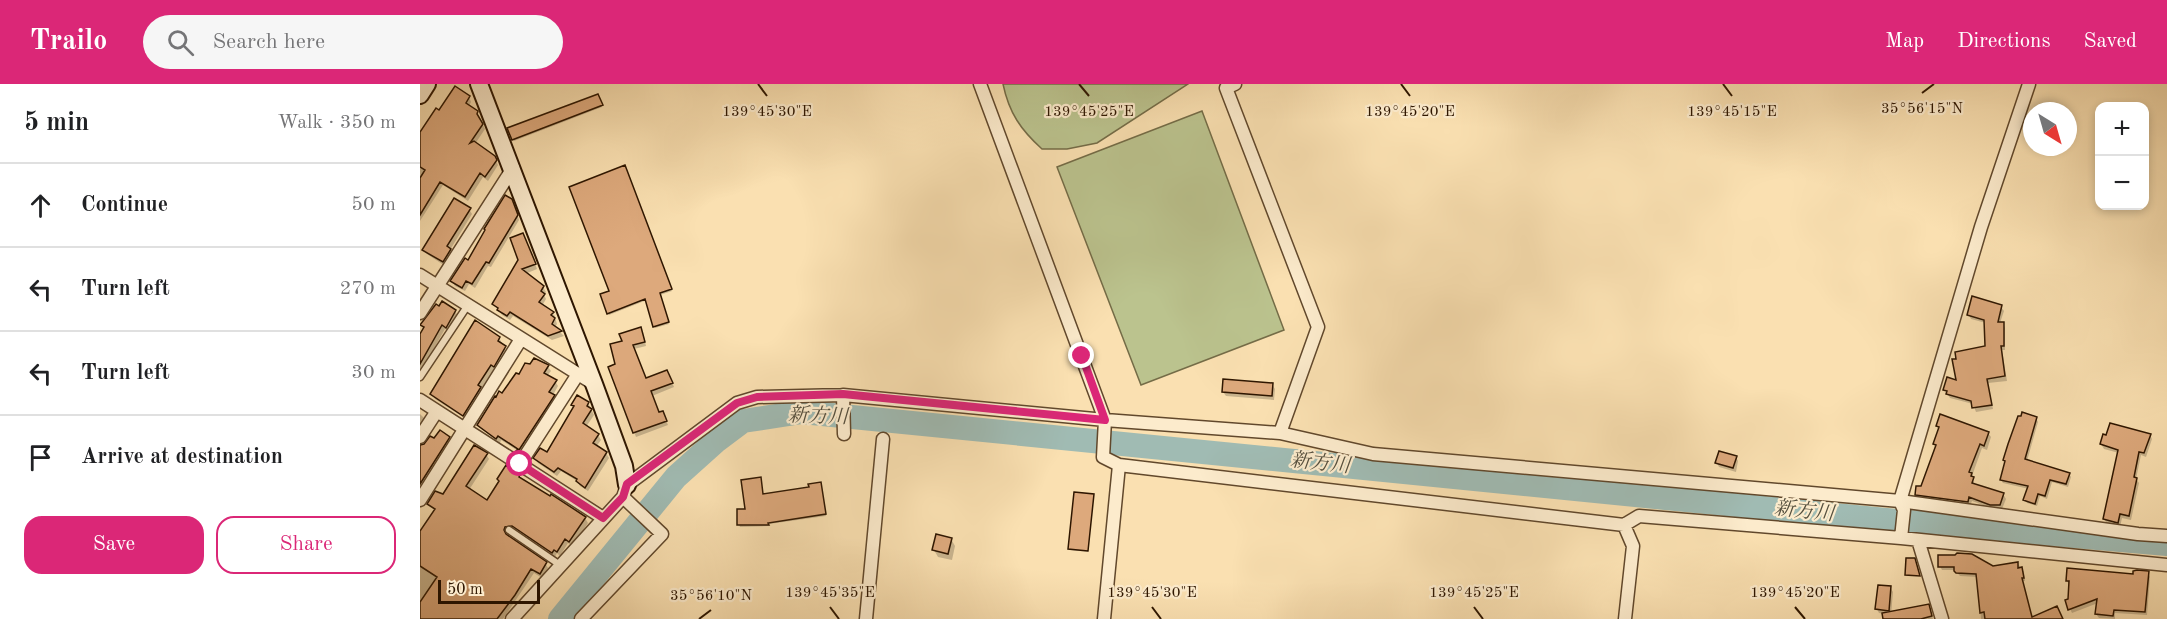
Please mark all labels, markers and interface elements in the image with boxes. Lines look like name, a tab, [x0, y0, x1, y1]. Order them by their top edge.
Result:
search box	[143, 15, 563, 69]
icon: search	[164, 26, 197, 59]
text: Trailo	[30, 28, 107, 56]
text: Search here	[212, 31, 325, 53]
text: Map	[1885, 31, 1924, 52]
text: Directions	[1957, 31, 2051, 52]
text: Saved	[2084, 31, 2137, 52]
text: 35°56'15"N	[1881, 102, 1963, 117]
north arrow	[2023, 102, 2077, 156]
map controls	[2095, 102, 2149, 210]
button: +	[2095, 102, 2149, 156]
text: 139°45'30"E	[722, 105, 812, 120]
text: 139°45'25"E	[1044, 105, 1134, 120]
text: 139°45'20"E	[1365, 105, 1455, 120]
text: 139°45'15"E	[1687, 105, 1777, 120]
text: 5 min	[24, 110, 89, 136]
text: Walk · 350 m	[277, 113, 396, 133]
button: −	[2095, 156, 2149, 210]
icon: ahead	[24, 189, 57, 222]
text: Continue	[81, 194, 168, 216]
text: 50 m	[351, 195, 396, 215]
icon: left	[24, 273, 57, 306]
text: Turn left	[81, 278, 170, 300]
text: 270 m	[340, 279, 396, 299]
route end	[1068, 342, 1094, 368]
icon: left	[24, 357, 57, 390]
text: Turn left	[81, 362, 170, 384]
text: 30 m	[351, 363, 396, 383]
water label: 新方川	[788, 404, 850, 428]
icon: arrive	[24, 441, 57, 474]
text: Arrive at destination	[81, 446, 283, 468]
water label: 新方川	[1289, 449, 1353, 477]
route start	[506, 450, 532, 476]
water label: 新方川	[1773, 497, 1837, 525]
button: Save	[24, 516, 204, 574]
button: Share	[216, 516, 396, 574]
scale bar	[438, 577, 540, 604]
text: 50 m	[447, 582, 483, 598]
text: 139°45'35"E	[785, 586, 875, 601]
text: 139°45'30"E	[1107, 586, 1197, 601]
text: 139°45'25"E	[1429, 586, 1519, 601]
text: 139°45'20"E	[1750, 586, 1840, 601]
text: 35°56'10"N	[670, 589, 752, 604]

